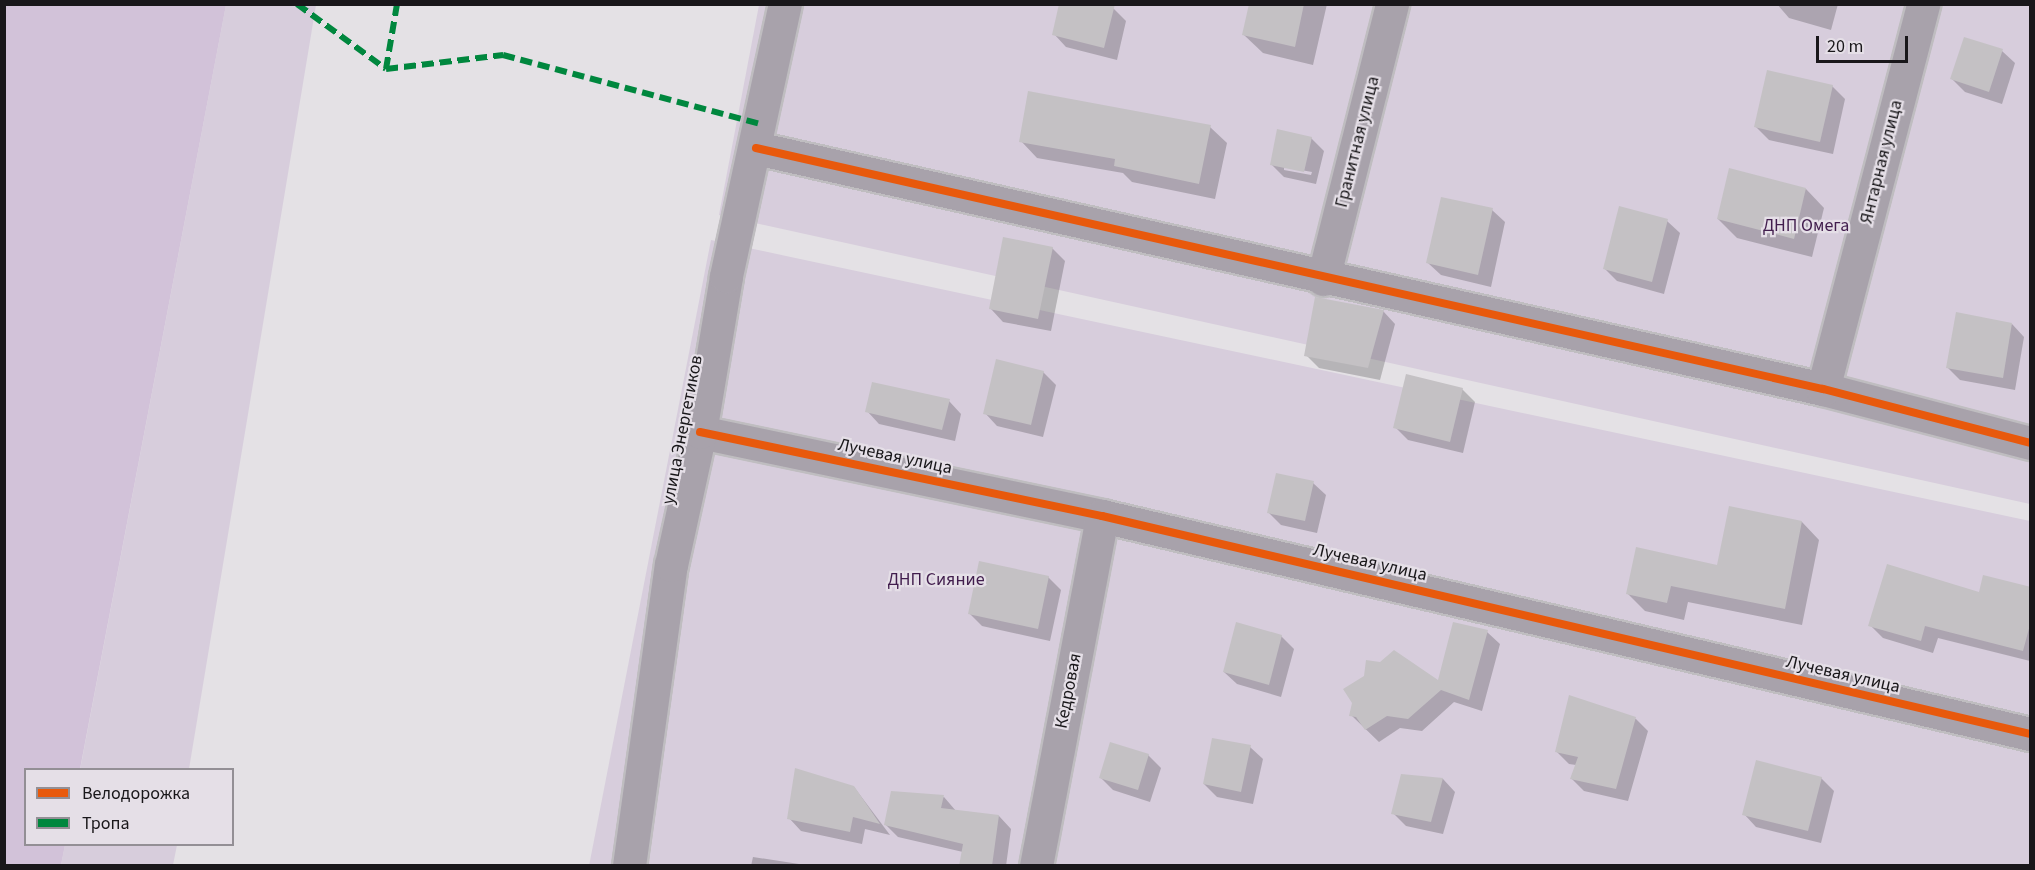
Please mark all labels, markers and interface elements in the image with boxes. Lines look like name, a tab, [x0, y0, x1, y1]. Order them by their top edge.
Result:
scale bar	[1819, 24, 1910, 62]
text: 20 m	[1827, 34, 1863, 59]
street label: Гранитная улица	[1331, 74, 1385, 210]
street label: Янтарная улица	[1856, 98, 1908, 226]
park label: ДНП Омега	[1763, 215, 1849, 237]
street label: улица Энергетиков	[658, 354, 708, 506]
street label: Лучевая улица	[836, 434, 954, 480]
street label: Лучевая улица	[1311, 539, 1429, 587]
park label: ДНП Сияние	[887, 569, 985, 591]
street label: Лучевая улица	[1784, 651, 1902, 699]
street label: Кедровая	[1051, 652, 1087, 730]
legend	[24, 768, 234, 846]
text: Велодорожка	[82, 781, 190, 806]
text: Тропа	[82, 811, 130, 836]

